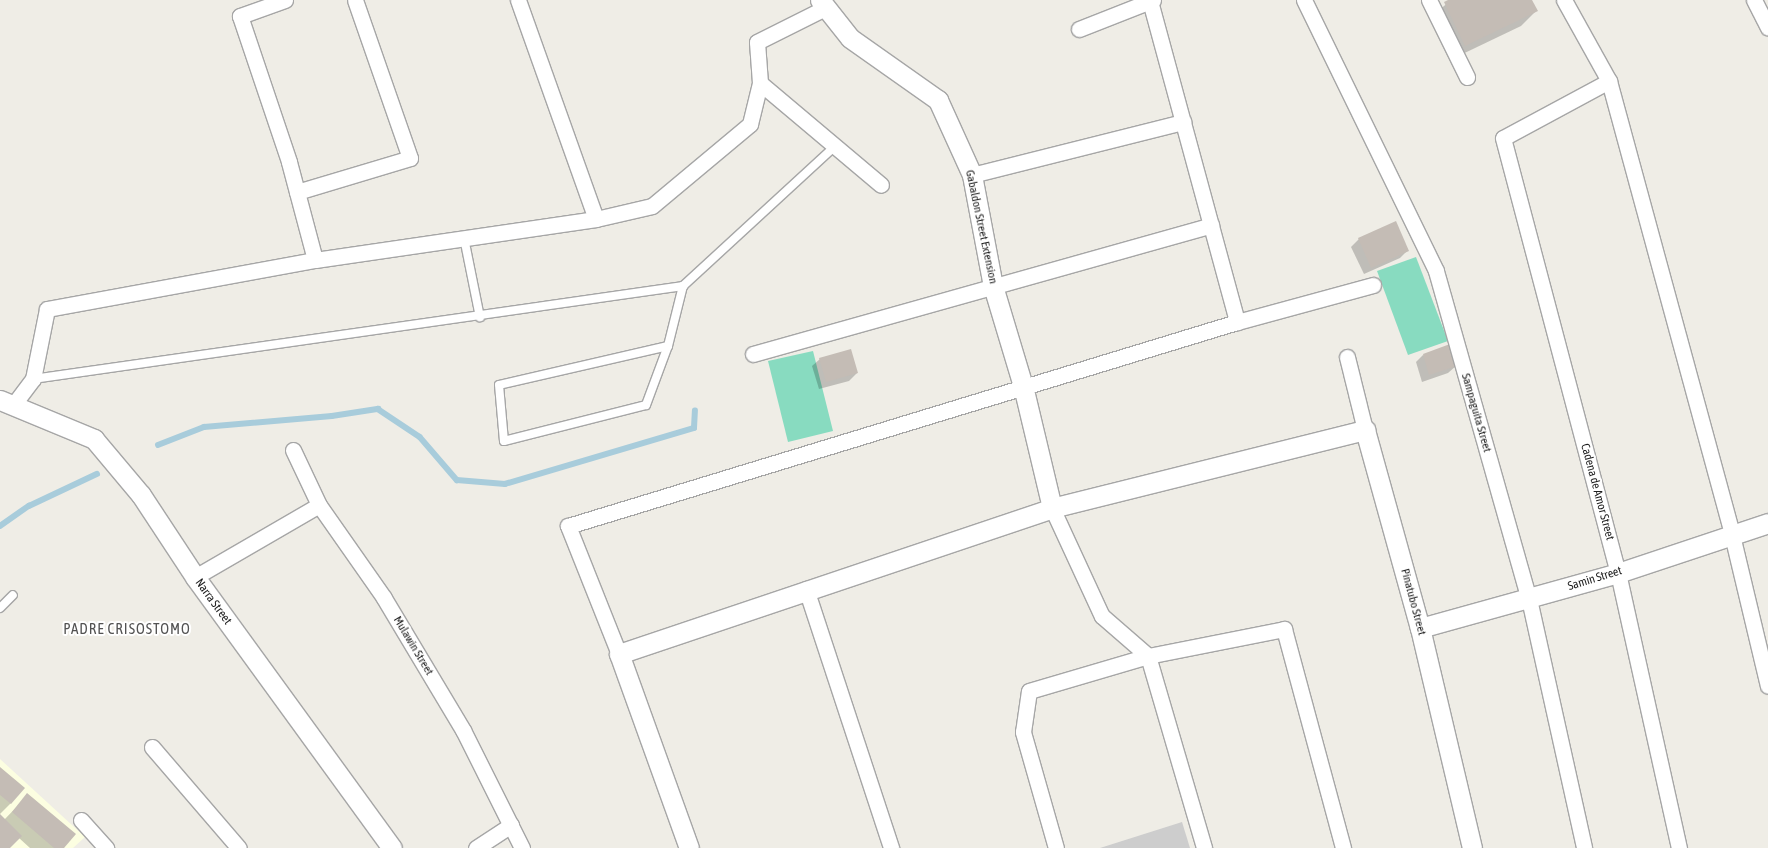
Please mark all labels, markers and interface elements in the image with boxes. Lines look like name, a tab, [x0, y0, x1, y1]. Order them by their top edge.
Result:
street label: Gabaldon Street Extension	[962, 169, 1000, 285]
street label: Sampaguita Street	[1458, 372, 1494, 454]
street label: Cadena de Amor Street	[1577, 442, 1617, 542]
street label: Samin Street	[1566, 564, 1624, 594]
street label: Pinatubo Street	[1397, 567, 1429, 637]
street label: Narra Street	[192, 576, 234, 628]
street label: Mulawin Street	[390, 614, 436, 678]
district label: PADRE CRISOSTOMO	[61, 620, 193, 638]

